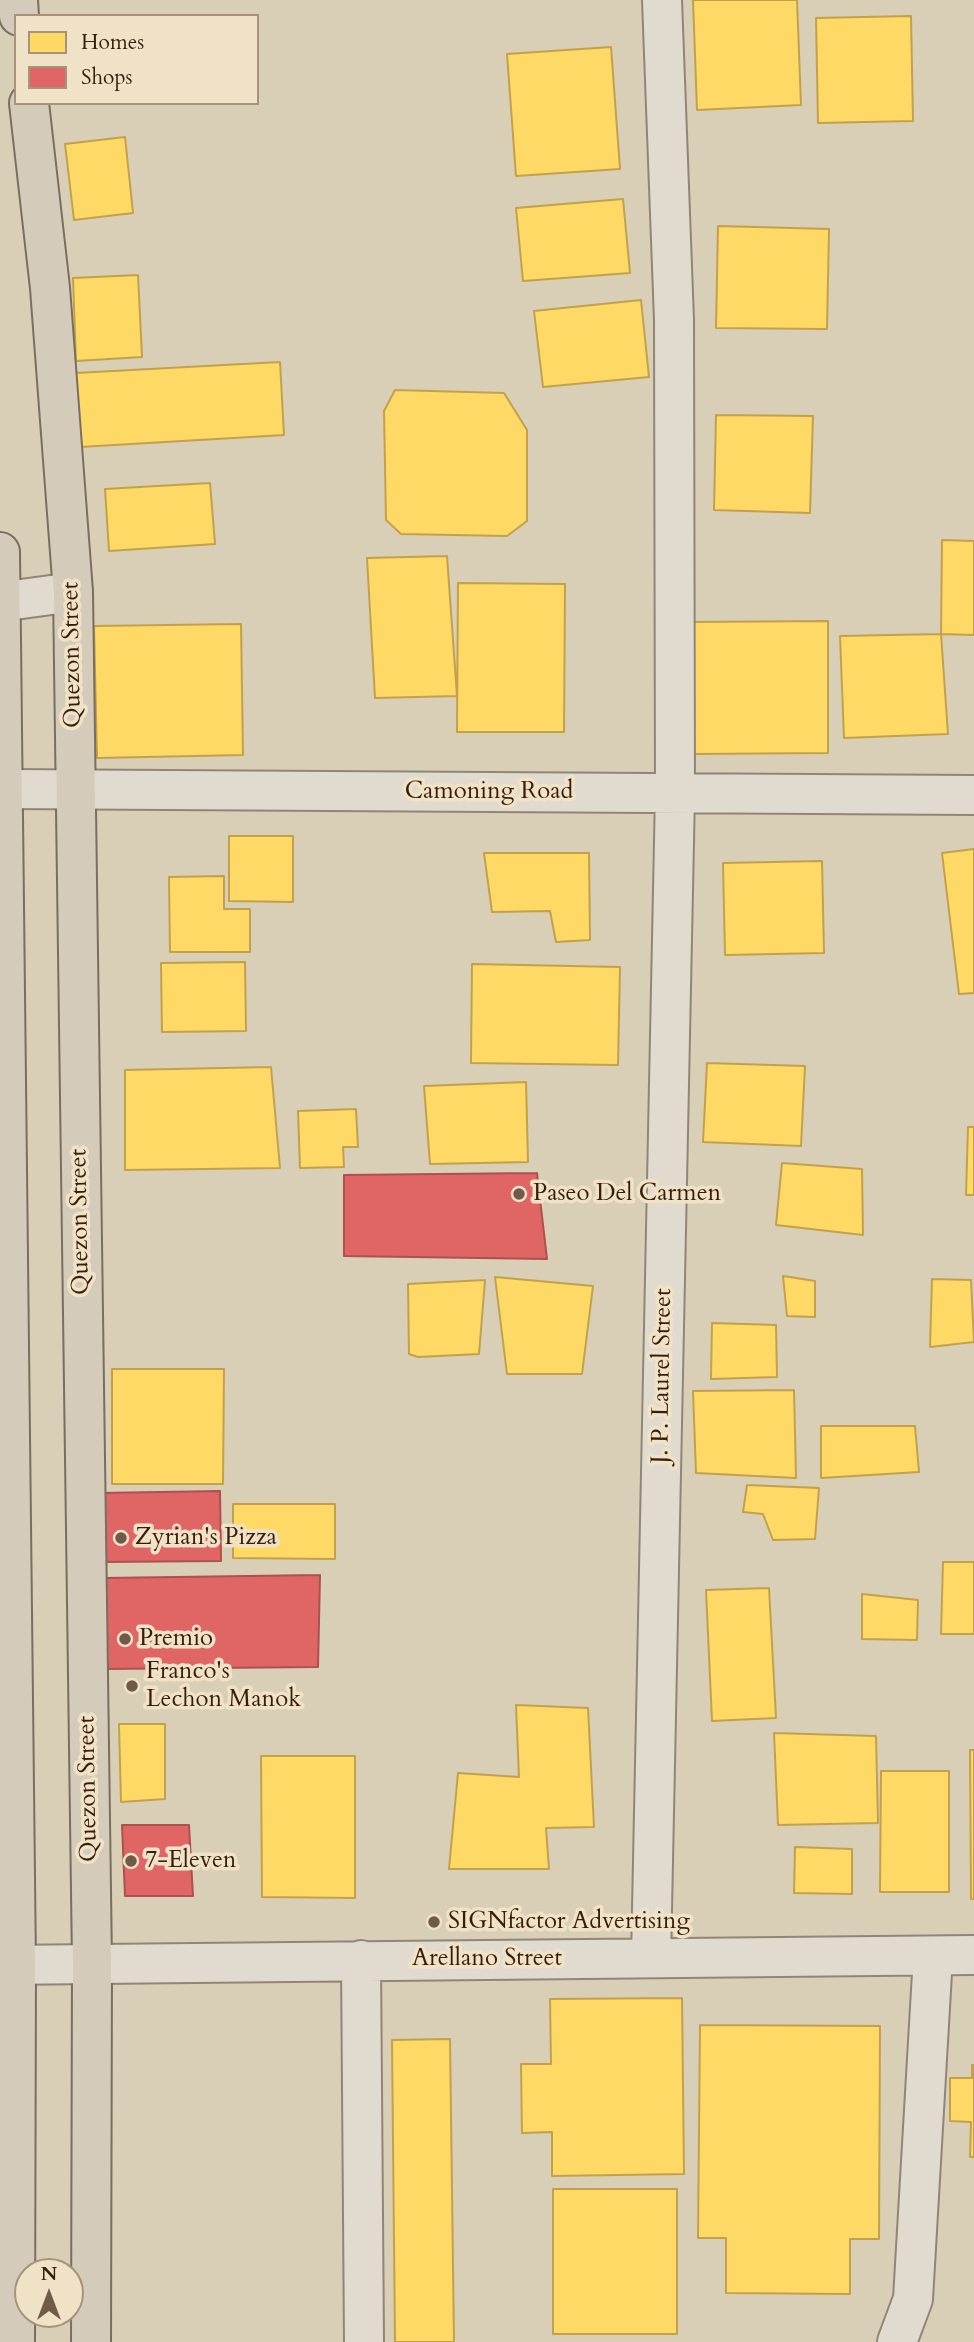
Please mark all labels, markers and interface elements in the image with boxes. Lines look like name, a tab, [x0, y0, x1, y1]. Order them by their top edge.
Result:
legend	[14, 14, 259, 105]
text: Homes	[81, 28, 144, 57]
text: Shops	[81, 63, 133, 92]
street label: Quezon Street	[57, 582, 89, 728]
street label: Camoning Road	[405, 778, 573, 806]
street label: Quezon Street	[65, 1149, 97, 1295]
place label: Paseo Del Carmen	[533, 1180, 721, 1208]
marker: Paseo Del Carmen	[511, 1186, 527, 1202]
street label: J. P. Laurel Street	[647, 1288, 679, 1464]
place label: Zyrian's Pizza	[135, 1524, 277, 1552]
marker: Zyrian's Pizza	[113, 1530, 129, 1546]
place label: Premio	[139, 1625, 213, 1653]
marker: Premio	[117, 1631, 133, 1647]
place label: Franco's Lechon Manok	[146, 1658, 301, 1714]
marker: Franco's Lechon Manok	[124, 1678, 140, 1694]
street label: Quezon Street	[73, 1716, 105, 1862]
place label: 7-Eleven	[145, 1847, 236, 1875]
marker: 7-Eleven	[123, 1853, 139, 1869]
place label: SIGNfactor Advertising	[448, 1908, 690, 1936]
marker: SIGNfactor Advertising	[426, 1914, 442, 1930]
street label: Arellano Street	[412, 1945, 562, 1973]
north arrow	[14, 2258, 84, 2328]
text: N	[41, 2261, 57, 2287]

